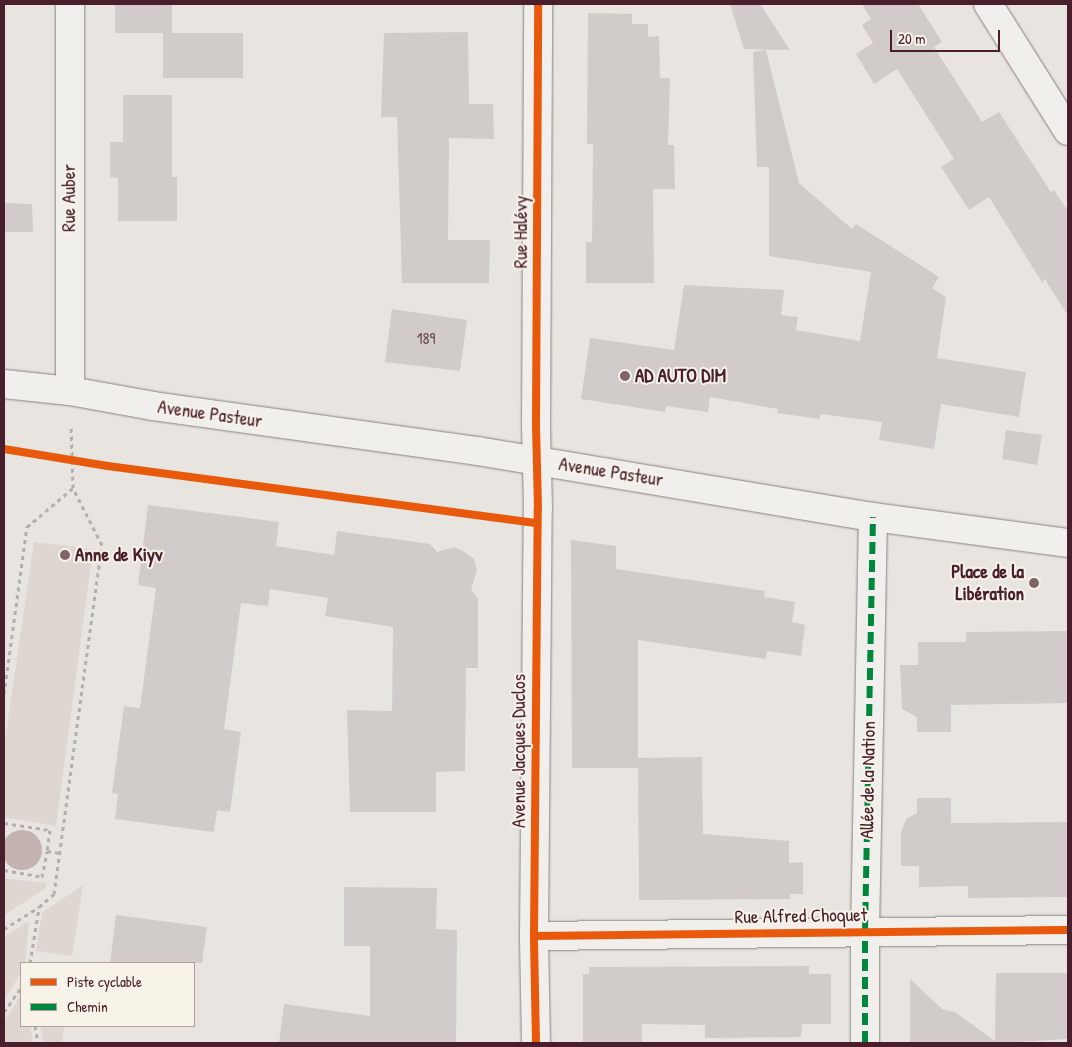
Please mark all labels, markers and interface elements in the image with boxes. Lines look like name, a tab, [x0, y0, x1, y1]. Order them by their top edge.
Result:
scale bar	[892, 20, 1002, 52]
text: 20 m	[898, 28, 925, 49]
street label: Rue Auber	[58, 164, 80, 232]
street label: Rue Halévy	[510, 196, 532, 268]
house number: 189	[417, 328, 435, 348]
place label: AD AUTO DIM	[635, 365, 726, 387]
marker: AD AUTO DIM	[619, 370, 631, 382]
street label: Avenue Pasteur	[156, 395, 264, 433]
street label: Avenue Pasteur	[557, 452, 665, 492]
place label: Anne de Kiyv	[75, 544, 163, 566]
marker: Anne de Kiyv	[59, 549, 71, 561]
place label: Place de la Libération	[951, 561, 1024, 605]
marker: Place de la Libération	[1028, 577, 1040, 589]
street label: Avenue Jacques Duclos	[508, 674, 530, 828]
street label: Allée de la Nation	[856, 721, 880, 839]
street label: Rue Alfred Choquet	[735, 903, 867, 929]
legend	[20, 962, 195, 1027]
text: Piste cyclable	[67, 971, 142, 992]
text: Chemin	[67, 996, 108, 1017]

